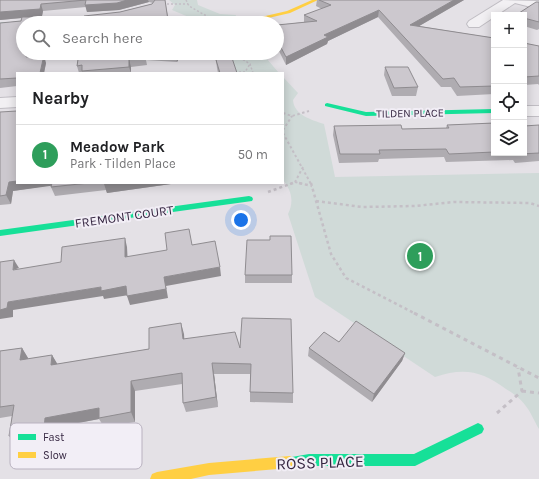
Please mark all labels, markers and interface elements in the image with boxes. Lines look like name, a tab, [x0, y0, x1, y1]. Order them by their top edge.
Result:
map controls	[491, 12, 527, 156]
button: +	[491, 12, 527, 48]
search box	[16, 16, 284, 60]
icon: search	[30, 27, 52, 49]
text: Search here	[62, 29, 143, 47]
button: −	[491, 48, 527, 84]
button: locate	[491, 84, 527, 120]
text: Nearby	[32, 88, 89, 108]
street label: TILDEN PLACE	[376, 106, 444, 121]
button: layers	[491, 120, 527, 156]
text: Meadow Park	[70, 138, 165, 156]
text: 1	[43, 147, 47, 162]
text: 50 m	[238, 147, 268, 162]
text: Park · Tilden Place	[70, 156, 176, 171]
street label: FREMONT COURT	[74, 202, 175, 231]
your location	[231, 210, 251, 230]
pin: 1	[407, 241, 433, 271]
legend	[10, 423, 142, 469]
text: Fast	[43, 431, 64, 444]
text: Slow	[43, 449, 67, 462]
street label: ROSS PLACE	[276, 451, 364, 474]

